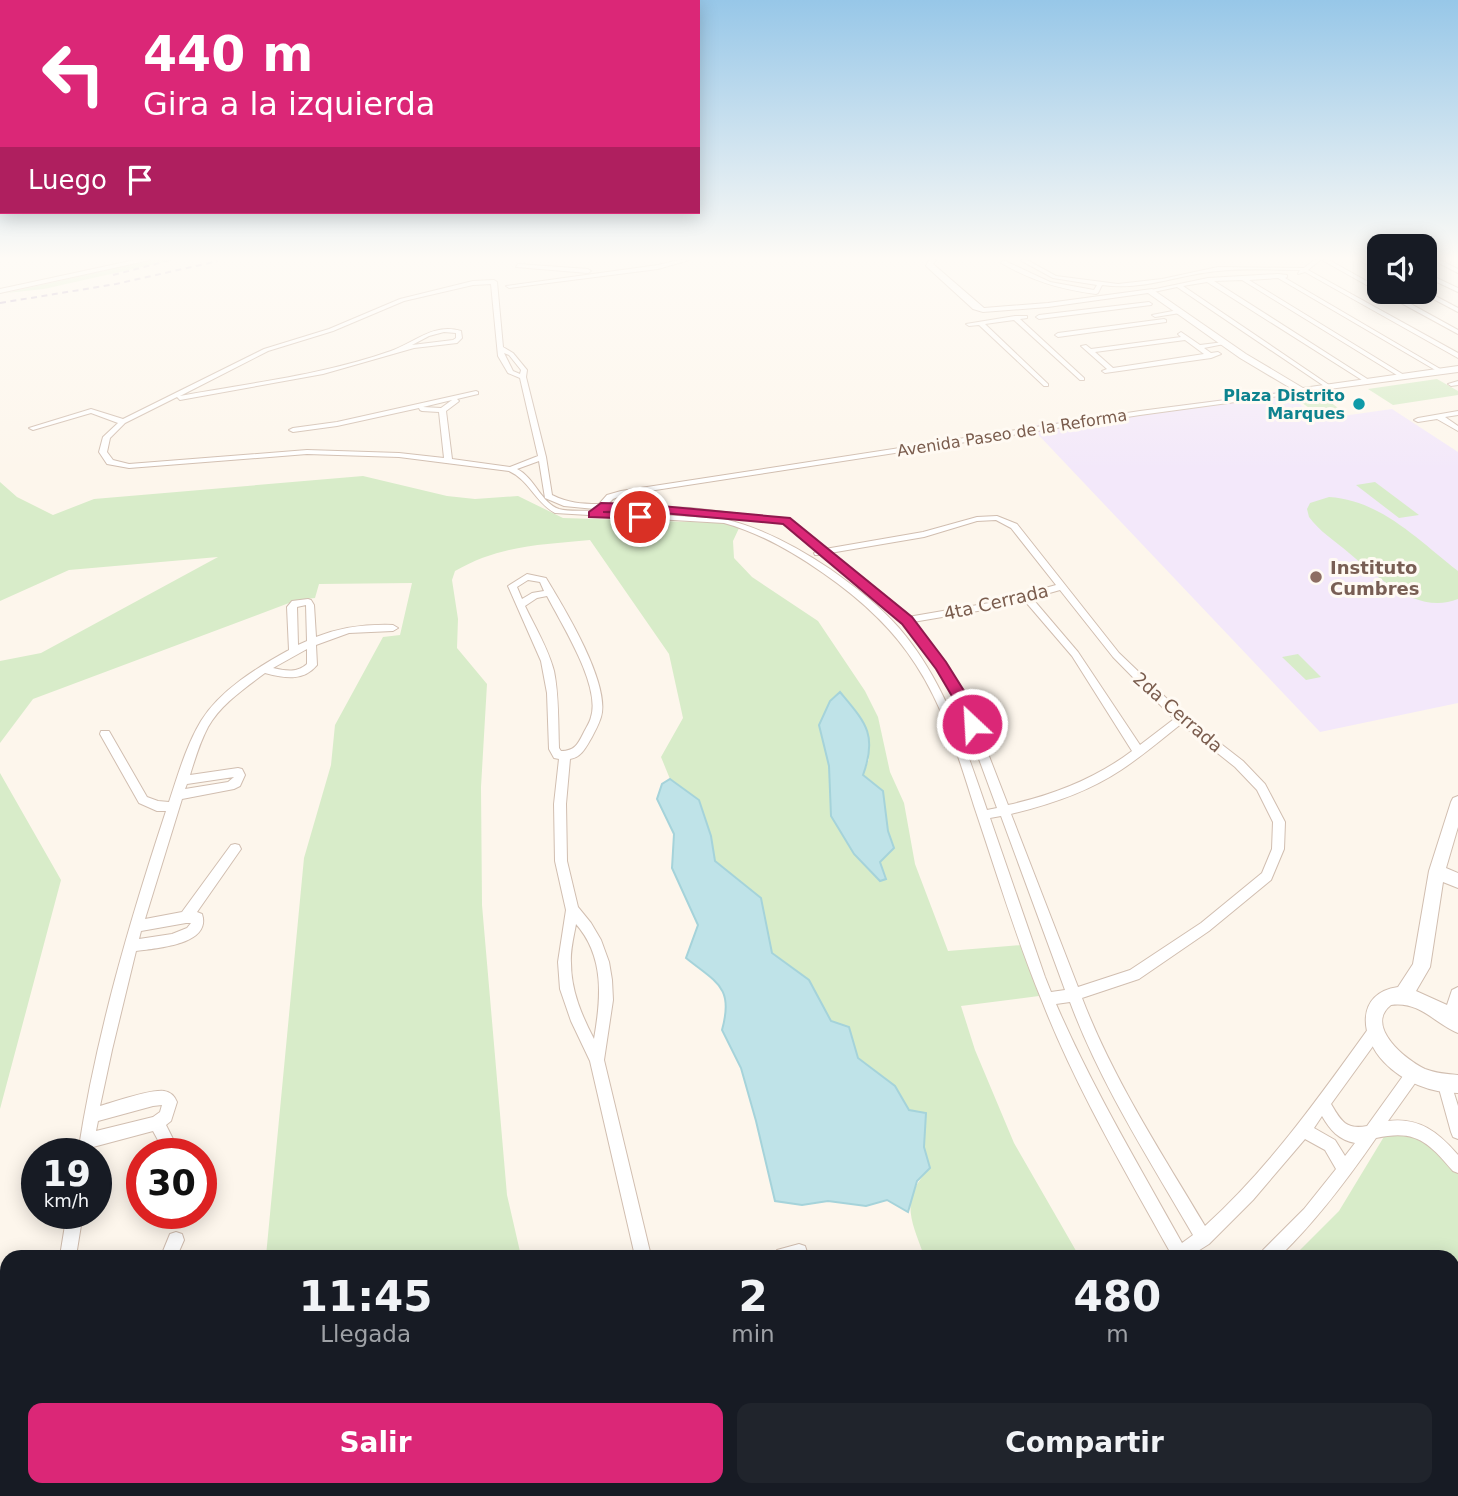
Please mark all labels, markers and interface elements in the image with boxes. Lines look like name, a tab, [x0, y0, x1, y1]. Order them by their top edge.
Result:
text: 440 m	[143, 26, 313, 83]
icon: left	[28, 28, 119, 119]
text: Gira a la izquierda	[143, 85, 435, 123]
icon: arrive	[121, 161, 159, 199]
text: Luego	[28, 165, 107, 195]
map controls	[1367, 234, 1437, 304]
button: sound	[1367, 234, 1437, 304]
place label: Plaza Distrito Marques	[1223, 386, 1345, 423]
marker: Plaza Distrito Marques	[1351, 396, 1367, 412]
street label: Avenida Paseo de la Reforma	[896, 405, 1128, 461]
pin	[610, 487, 670, 547]
icon: arrive	[621, 498, 659, 536]
place label: Instituto Cumbres	[1330, 557, 1419, 599]
marker: Instituto Cumbres	[1308, 569, 1324, 585]
street label: 4ta Cerrada	[942, 580, 1050, 624]
street label: 2da Cerrada	[1129, 668, 1227, 756]
position arrow	[935, 687, 1009, 761]
speed limit sign: 30	[126, 1138, 217, 1229]
text: 19	[42, 1154, 91, 1194]
text: km/h	[44, 1190, 89, 1211]
text: 11:45	[299, 1272, 433, 1321]
text: 2	[738, 1272, 768, 1321]
text: 480	[1074, 1272, 1161, 1321]
text: Llegada	[320, 1321, 411, 1347]
text: min	[731, 1321, 775, 1347]
text: m	[1106, 1321, 1129, 1347]
button: Salir	[28, 1403, 723, 1483]
button: Compartir	[737, 1403, 1432, 1483]

